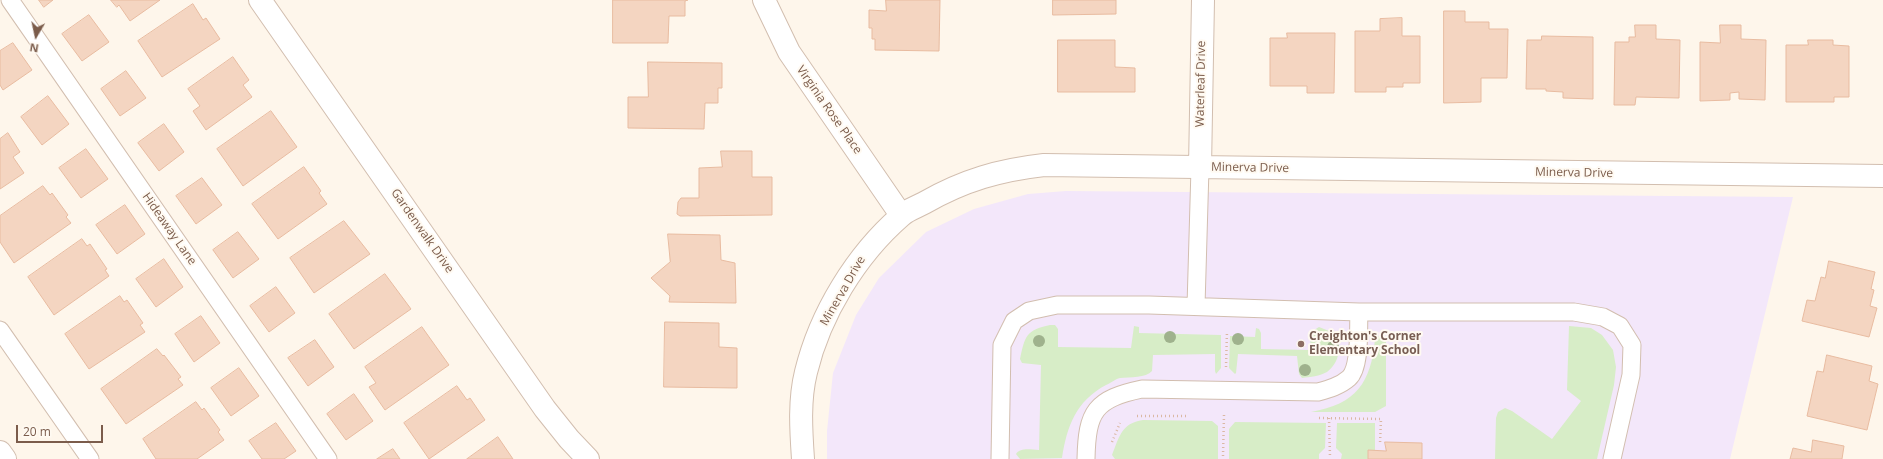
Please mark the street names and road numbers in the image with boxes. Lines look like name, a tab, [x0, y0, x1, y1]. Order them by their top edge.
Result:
street label: Waterleaf Drive	[1193, 41, 1209, 127]
street label: Virginia Rose Place	[793, 63, 865, 157]
street label: Minerva Drive	[1211, 160, 1289, 176]
street label: Minerva Drive	[1535, 165, 1613, 181]
street label: Gardenwalk Drive	[388, 186, 456, 276]
street label: Hideaway Lane	[139, 190, 199, 268]
street label: Minerva Drive	[817, 254, 869, 328]

